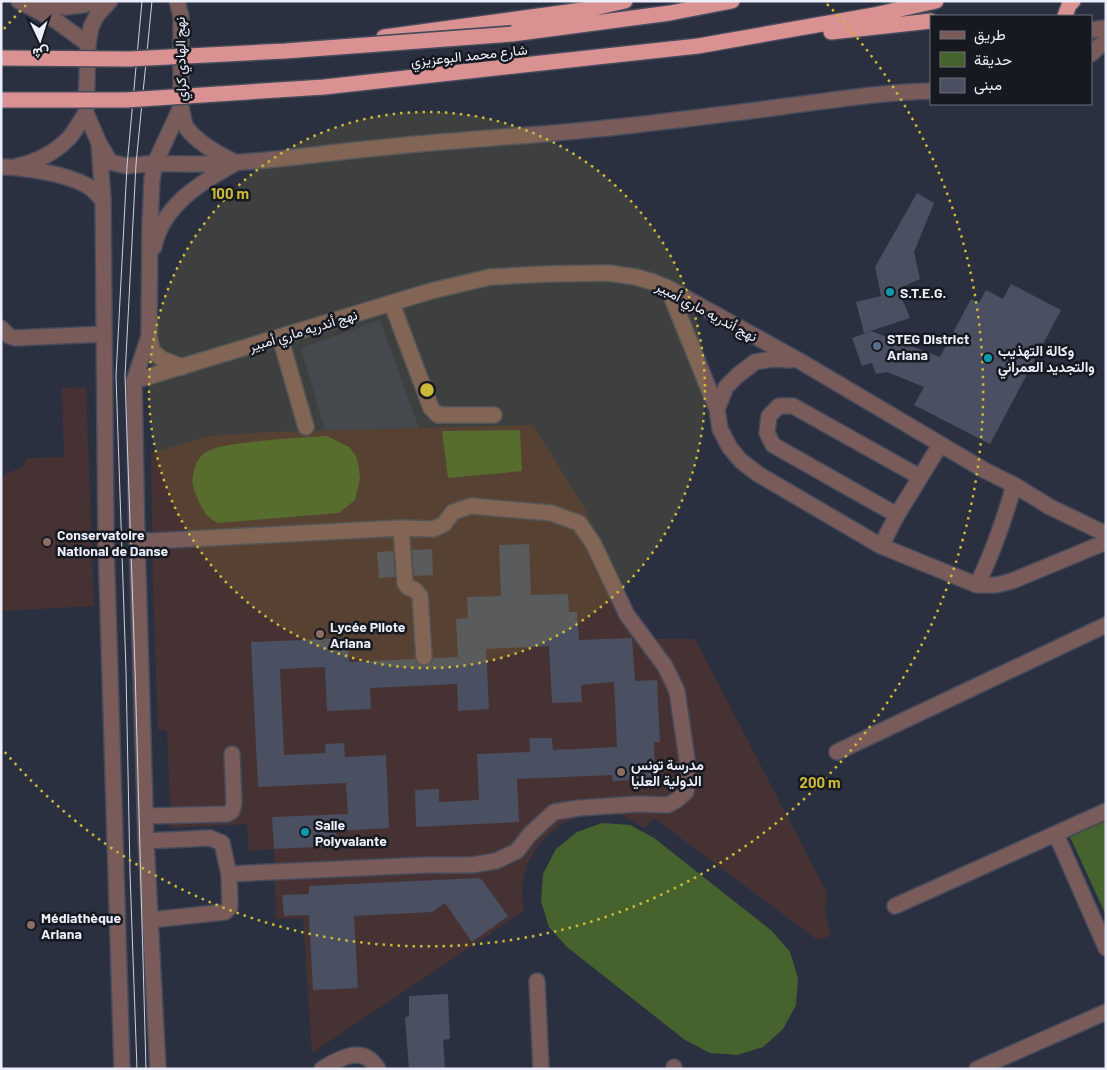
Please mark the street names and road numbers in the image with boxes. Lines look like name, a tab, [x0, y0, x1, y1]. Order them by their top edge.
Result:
street label: نهج الهادي كراي	[171, 17, 193, 101]
street label: شارع محمد البوعزيزي	[410, 40, 529, 74]
street label: نهج أندريه ماري أمبير	[651, 277, 761, 348]
street label: نهج أندريه ماري أمبير	[246, 305, 360, 359]

